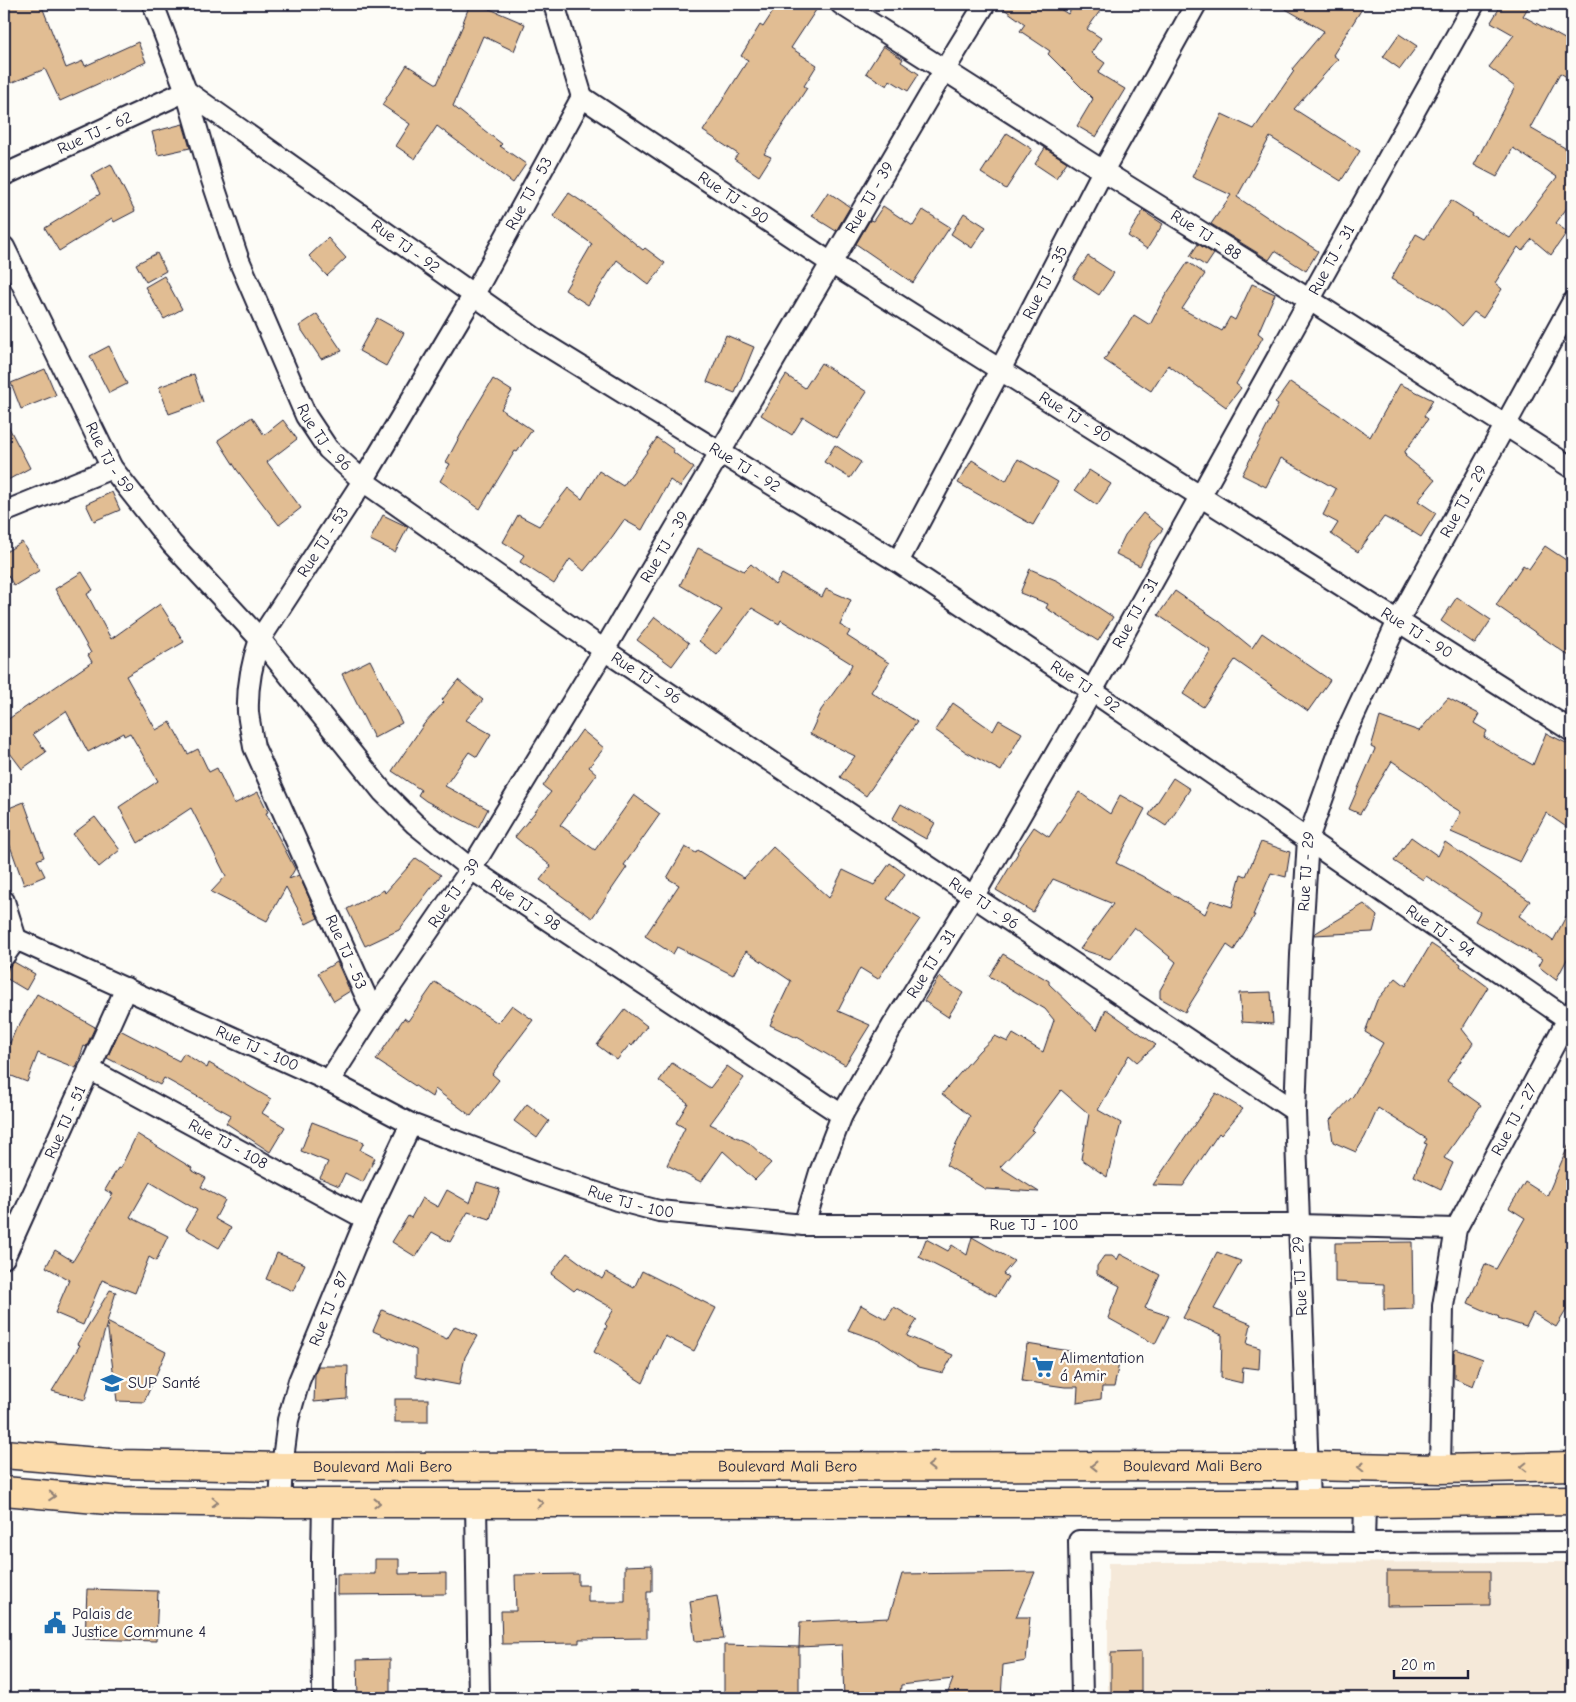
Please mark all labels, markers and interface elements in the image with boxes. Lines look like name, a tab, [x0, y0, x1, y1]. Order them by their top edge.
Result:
street label: Rue TJ - 62	[55, 108, 135, 158]
street label: Rue TJ - 53	[502, 154, 556, 233]
street label: Rue TJ - 39	[842, 159, 897, 236]
street label: Rue TJ - 90	[695, 168, 772, 228]
street label: Rue TJ - 88	[1167, 206, 1244, 264]
street label: Rue TJ - 92	[368, 216, 443, 277]
street label: Rue TJ - 31	[1305, 222, 1358, 298]
street label: Rue TJ - 35	[1019, 243, 1072, 322]
street label: Rue TJ - 90	[1036, 388, 1114, 446]
street label: Rue TJ - 96	[293, 401, 355, 475]
street label: Rue TJ - 59	[82, 419, 138, 497]
street label: Rue TJ - 92	[706, 439, 783, 496]
street label: Rue TJ - 29	[1436, 462, 1491, 541]
street label: Rue TJ - 53	[294, 504, 352, 580]
street label: Rue TJ - 39	[637, 508, 692, 586]
street label: Rue TJ - 31	[1109, 575, 1162, 651]
street label: Rue TJ - 90	[1378, 604, 1456, 662]
street label: Rue TJ - 96	[608, 648, 684, 708]
street label: Rue TJ - 92	[1047, 657, 1123, 716]
street label: Rue TJ - 29	[1295, 829, 1319, 912]
street label: Rue TJ - 39	[425, 855, 484, 931]
street label: Rue TJ - 96	[945, 874, 1022, 933]
street label: Rue TJ - 98	[487, 876, 564, 935]
street label: Rue TJ - 94	[1402, 901, 1478, 961]
street label: Rue TJ - 53	[322, 912, 370, 992]
street label: Rue TJ - 31	[903, 926, 959, 1001]
street label: Rue TJ - 100	[213, 1022, 301, 1075]
street label: Rue TJ - 27	[1488, 1080, 1541, 1159]
street label: Rue TJ - 51	[41, 1083, 90, 1161]
street label: Rue TJ - 108	[185, 1116, 271, 1173]
street label: Rue TJ - 100	[585, 1182, 675, 1221]
street label: Rue TJ - 100	[990, 1216, 1078, 1234]
street label: Rue TJ - 29	[1289, 1236, 1311, 1316]
street label: Rue TJ - 87	[305, 1269, 352, 1349]
place label: Alimentation á Amir	[1060, 1349, 1144, 1385]
supermarket icon: Alimentation á Amir	[1030, 1354, 1056, 1380]
school or university icon: SUP Santé	[99, 1370, 125, 1396]
place label: SUP Santé	[128, 1374, 200, 1392]
street label: Boulevard Mali Bero	[718, 1457, 857, 1476]
street label: Boulevard Mali Bero	[1123, 1457, 1262, 1475]
street label: Boulevard Mali Bero	[313, 1458, 452, 1476]
one-way arrow	[927, 1461, 934, 1471]
one-way arrow	[1089, 1461, 1097, 1471]
one-way arrow	[1357, 1462, 1364, 1472]
one-way arrow	[1519, 1462, 1527, 1472]
one-way arrow	[49, 1490, 57, 1501]
one-way arrow	[211, 1497, 219, 1507]
one-way arrow	[374, 1498, 381, 1508]
one-way arrow	[536, 1498, 544, 1508]
place label: Palais de Justice Commune 4	[72, 1605, 206, 1641]
public building icon: Palais de Justice Commune 4	[42, 1610, 68, 1636]
scale bar	[1394, 1647, 1467, 1679]
text: 20 m	[1401, 1656, 1435, 1674]

